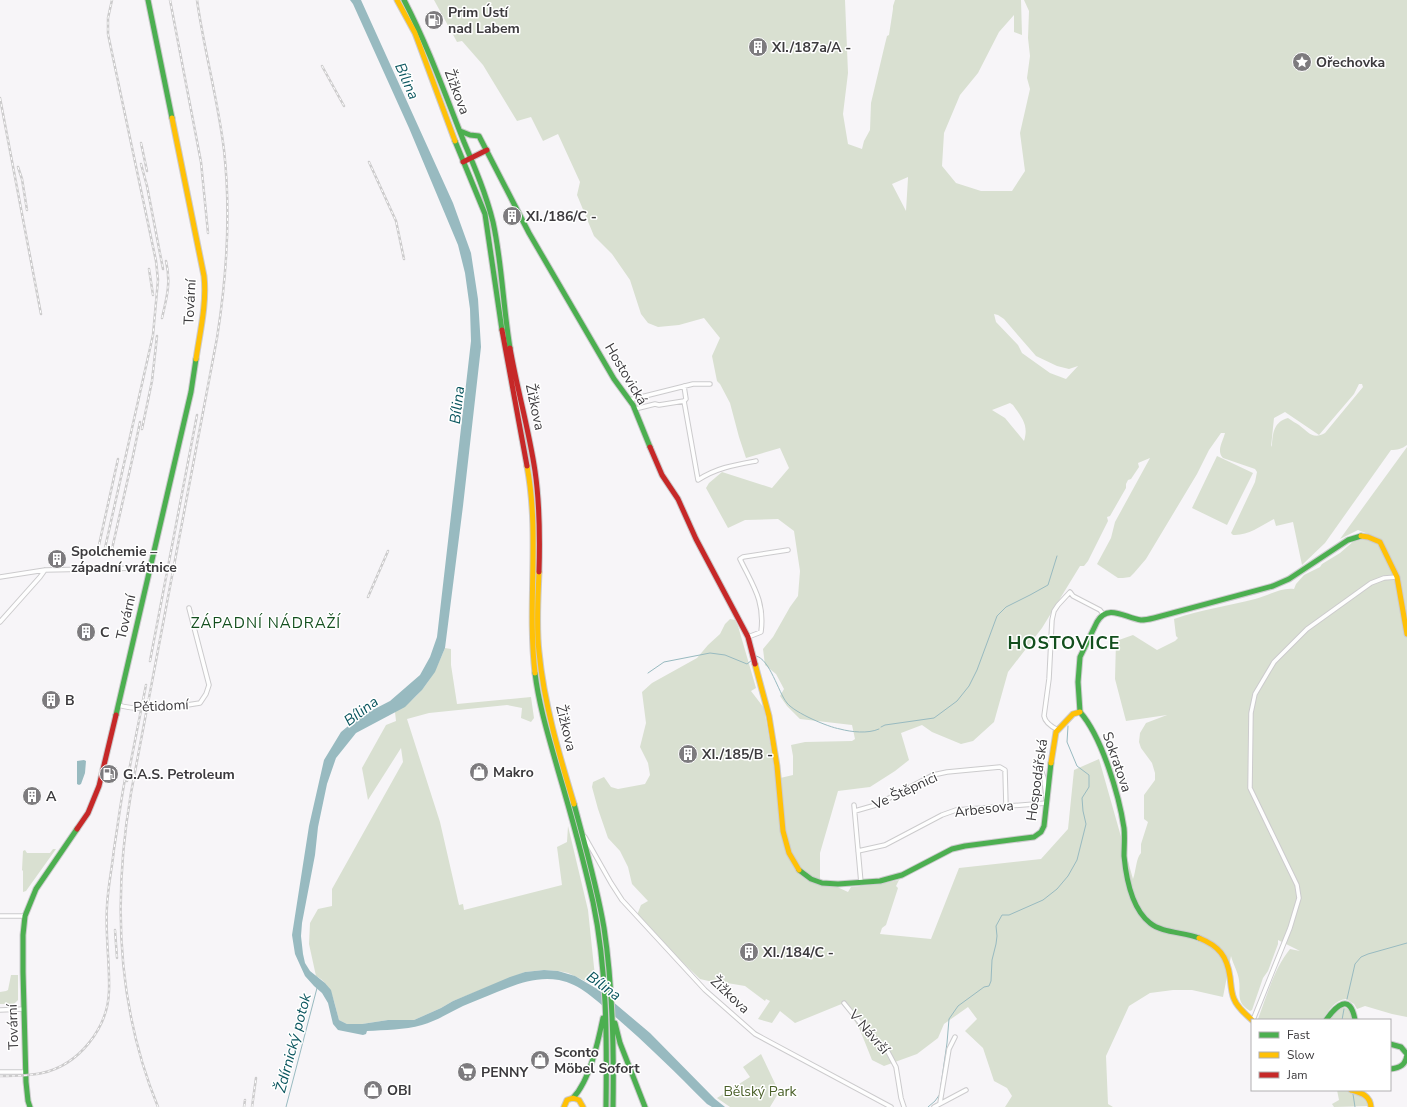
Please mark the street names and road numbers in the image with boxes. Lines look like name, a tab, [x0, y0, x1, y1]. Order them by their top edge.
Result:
street label: Žižkova	[440, 67, 474, 117]
street label: Tovární	[179, 278, 201, 325]
street label: Hostovická	[600, 340, 652, 408]
street label: Žižkova	[521, 382, 549, 432]
street label: Tovární	[112, 592, 141, 641]
street label: Pětidomí	[133, 695, 190, 717]
street label: Žižkova	[551, 703, 581, 753]
street label: Sokratova	[1098, 729, 1136, 795]
street label: Hospodářská	[1022, 738, 1052, 822]
street label: Ve Štěpnici	[868, 768, 941, 815]
street label: Arbesova	[953, 796, 1015, 822]
street label: Žižkova	[706, 972, 754, 1018]
street label: Tovární	[3, 1003, 23, 1050]
street label: V Návrší	[844, 1005, 894, 1059]

